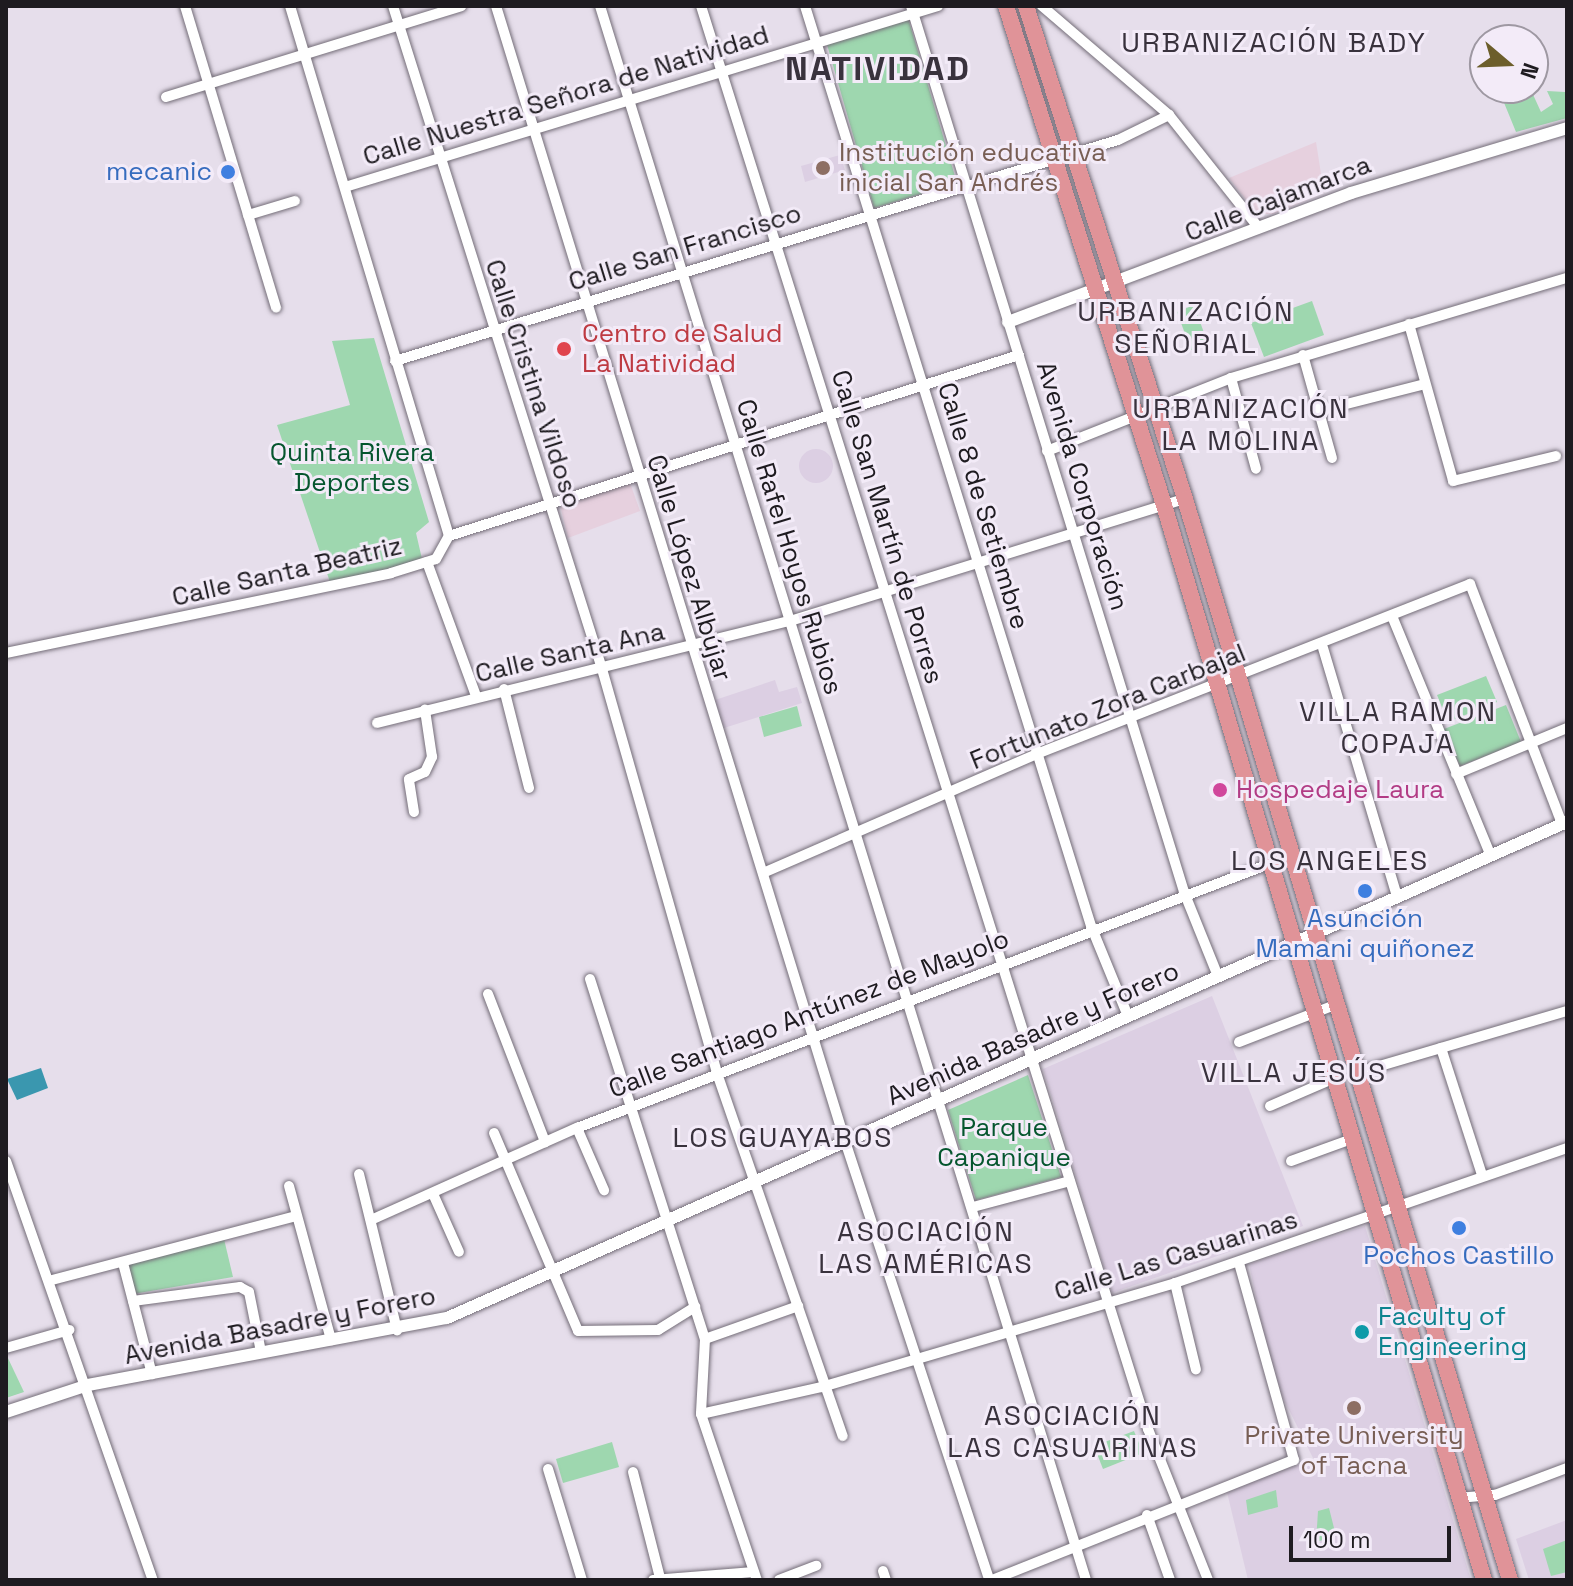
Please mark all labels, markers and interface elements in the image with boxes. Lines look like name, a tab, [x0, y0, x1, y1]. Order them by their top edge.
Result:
street label: Calle Nuestra Señora de Natividad	[359, 19, 773, 173]
north arrow	[1469, 24, 1549, 104]
district label: URBANIZACIÓN BADY	[1121, 25, 1427, 59]
district label: NATIVIDAD	[785, 49, 971, 89]
text: N	[1514, 60, 1545, 83]
place label: Institución educativa inicial San Andrés	[839, 137, 1106, 198]
street label: Calle Cajamarca	[1181, 149, 1375, 249]
place label: mecanic	[106, 156, 212, 188]
marker: Institución educativa inicial San Andrés	[814, 159, 832, 177]
marker: mecanic	[219, 163, 237, 181]
street label: Calle San Francisco	[565, 198, 805, 298]
street label: Calle Cristina Vildoso	[478, 256, 588, 512]
district label: URBANIZACIÓN SEÑORIAL	[1077, 294, 1295, 360]
place label: Centro de Salud La Natividad	[582, 318, 782, 380]
marker: Centro de Salud La Natividad	[553, 338, 575, 360]
street label: Avenida Corporación	[1029, 358, 1135, 614]
street label: Calle San Martín de Porres	[824, 366, 950, 688]
street label: Calle 8 de Setiembre	[931, 379, 1035, 633]
district label: URBANIZACIÓN LA MOLINA	[1132, 391, 1350, 457]
street label: Calle Rafel Hoyos Rubios	[729, 396, 849, 698]
park label: Quinta Rivera Deportes	[270, 437, 434, 498]
street label: Calle López Albújar	[640, 451, 738, 685]
street label: Calle Santa Beatriz	[169, 530, 405, 614]
street label: Calle Santa Ana	[472, 616, 668, 690]
street label: Fortunato Zora Carbajal	[966, 637, 1250, 777]
district label: VILLA RAMON COPAJA	[1299, 694, 1497, 760]
place label: Hospedaje Laura	[1236, 774, 1444, 806]
marker: Hospedaje Laura	[1211, 781, 1229, 799]
district label: LOS ANGELES	[1231, 843, 1429, 877]
marker: Asunción Mamani quiñonez	[1356, 882, 1374, 900]
place label: Asunción Mamani quiñonez	[1255, 903, 1475, 964]
street label: Calle Santiago Antúnez de Mayolo	[604, 923, 1014, 1105]
street label: Avenida Basadre y Forero	[882, 955, 1184, 1113]
district label: VILLA JESÚS	[1201, 1055, 1387, 1089]
park label: Parque Capanique	[937, 1112, 1071, 1174]
district label: LOS GUAYABOS	[672, 1120, 894, 1154]
street label: Calle Las Casuarinas	[1051, 1204, 1301, 1308]
district label: ASOCIACIÓN LAS AMÉRICAS	[818, 1214, 1034, 1280]
marker: Pochos Castillo	[1450, 1219, 1468, 1237]
place label: Pochos Castillo	[1363, 1240, 1555, 1272]
street label: Avenida Basadre y Forero	[122, 1280, 438, 1372]
place label: Faculty of Engineering	[1378, 1301, 1527, 1362]
marker: Faculty of Engineering	[1353, 1323, 1371, 1341]
district label: ASOCIACIÓN LAS CASUARINAS	[947, 1398, 1199, 1464]
marker: Private University of Tacna	[1345, 1399, 1363, 1417]
place label: Private University of Tacna	[1244, 1420, 1464, 1482]
scale bar	[1293, 1510, 1455, 1560]
text: 100 m	[1303, 1524, 1371, 1555]

